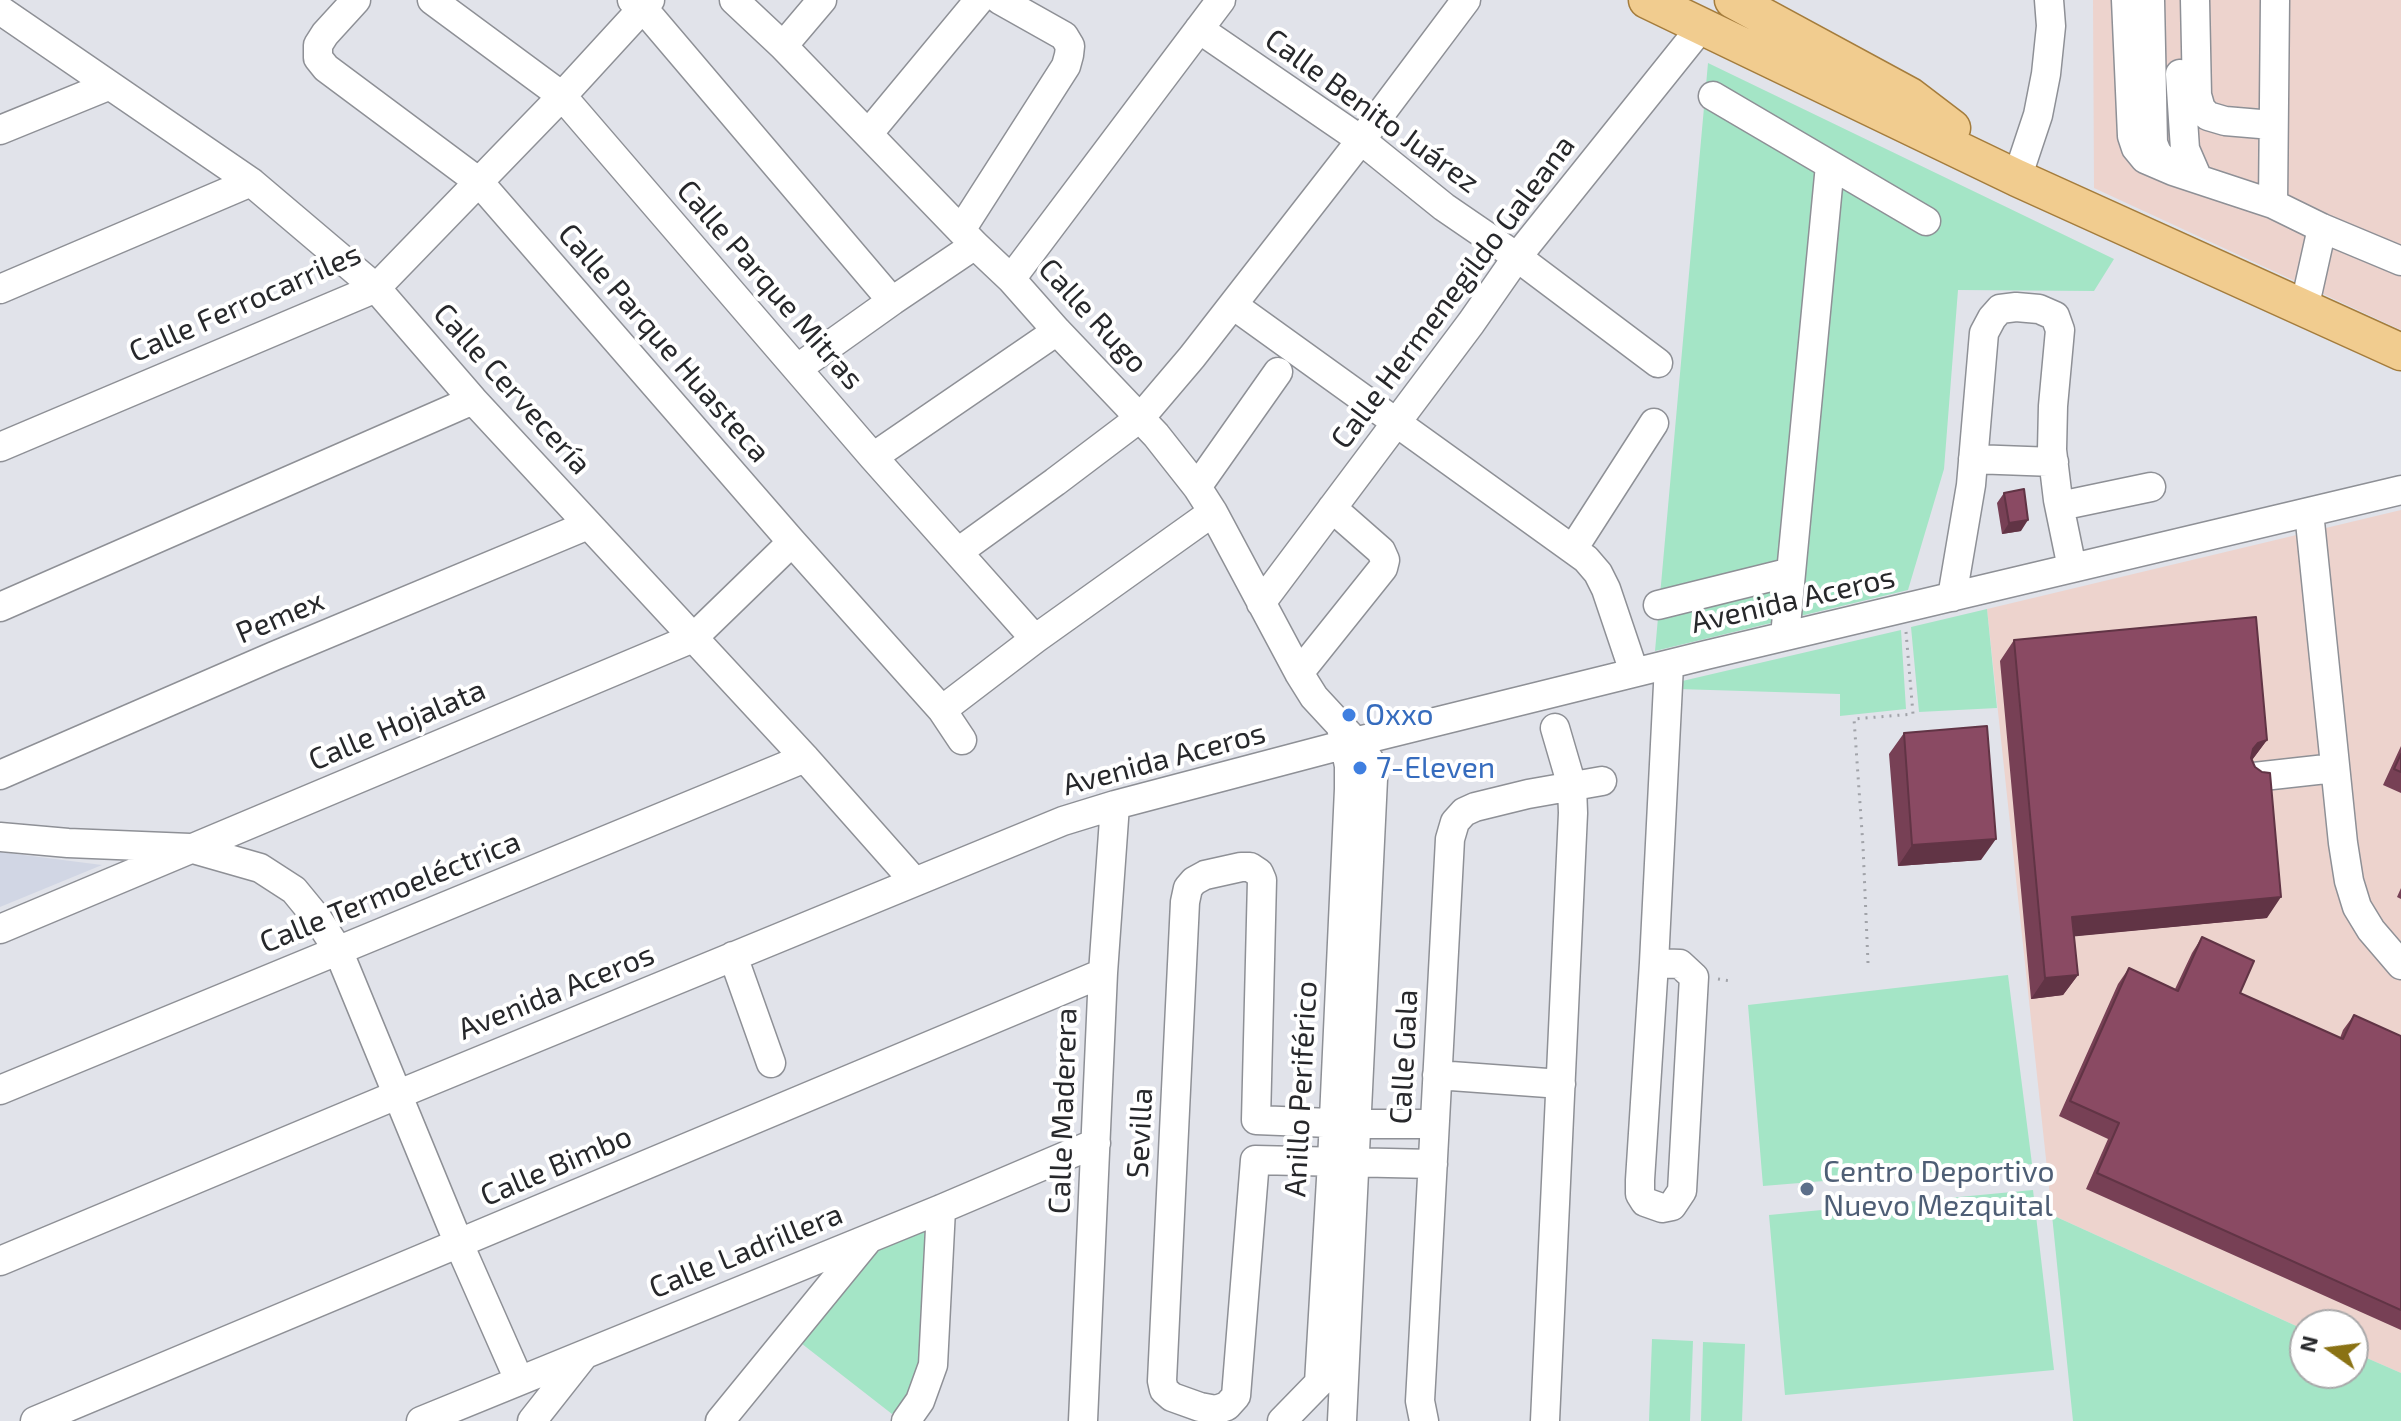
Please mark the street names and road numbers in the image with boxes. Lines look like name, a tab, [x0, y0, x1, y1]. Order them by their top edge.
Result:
street label: Calle Benito Juárez	[1258, 21, 1486, 201]
street label: Calle Hermenegildo Galeana	[1323, 128, 1583, 456]
street label: Calle Parque Mitras	[669, 173, 871, 397]
street label: Calle Parque Huasteca	[551, 216, 777, 470]
street label: Calle Ferrocarriles	[124, 236, 366, 370]
street label: Calle Rugo	[1031, 251, 1155, 381]
street label: Calle Cervecería	[426, 296, 598, 482]
street label: Avenida Aceros	[1688, 559, 1898, 641]
street label: Pemex	[231, 582, 329, 652]
street label: Calle Hojalata	[303, 672, 491, 778]
street label: Avenida Aceros	[1059, 715, 1269, 803]
street label: Calle Termoeléctrica	[255, 823, 525, 961]
street label: Avenida Aceros	[453, 936, 659, 1048]
street label: Anillo Periférico	[1277, 980, 1325, 1198]
street label: Calle Gala	[1382, 989, 1426, 1125]
street label: Calle Maderera	[1041, 1007, 1085, 1215]
street label: Sevilla	[1120, 1087, 1160, 1179]
street label: Calle Bimbo	[475, 1118, 637, 1214]
street label: Calle Ladrillera	[644, 1196, 848, 1306]

